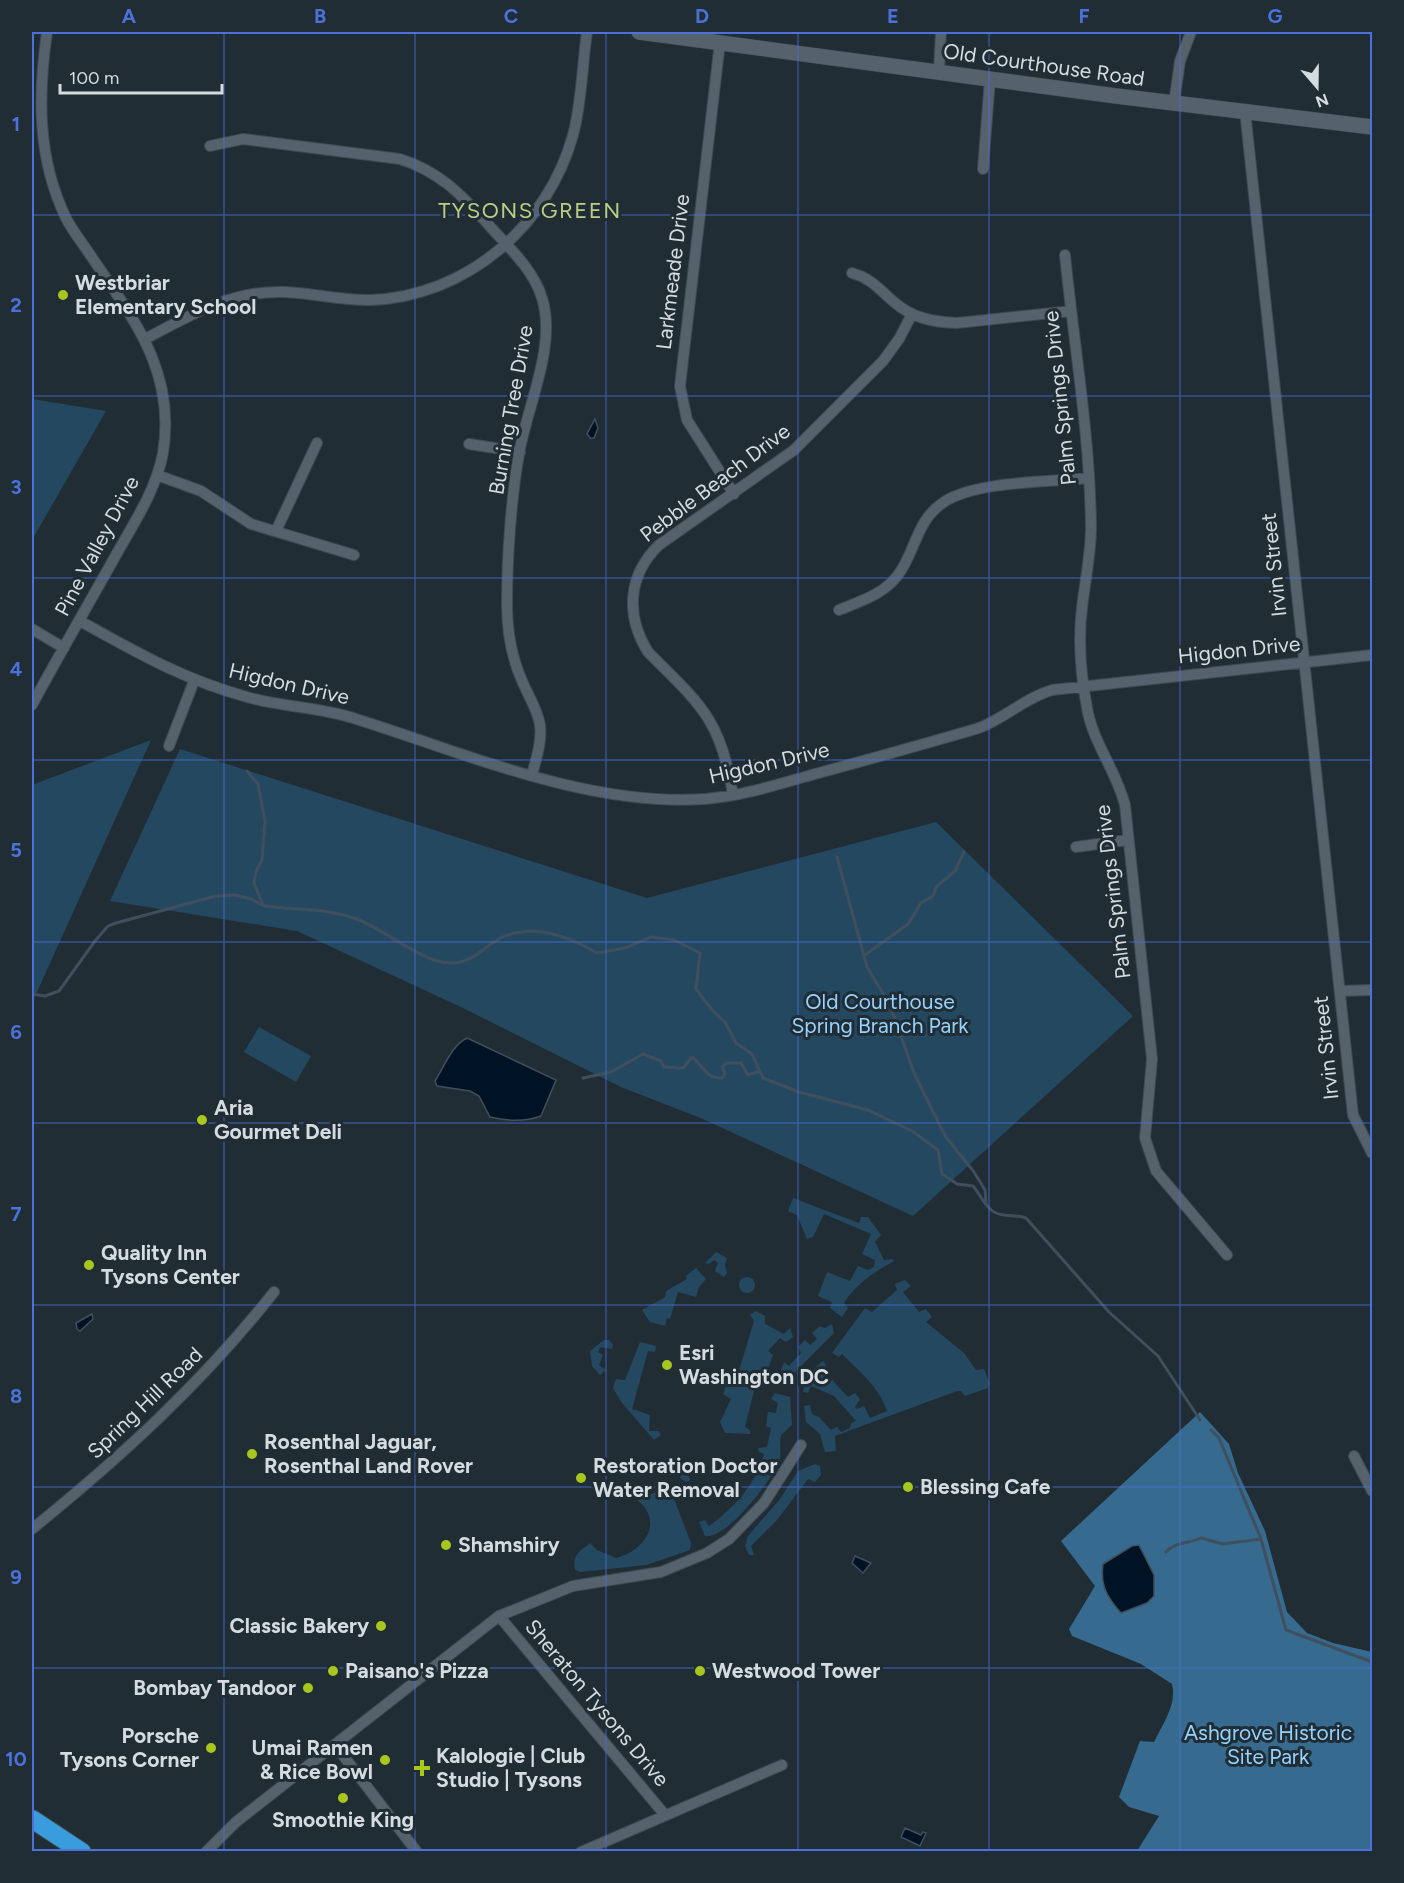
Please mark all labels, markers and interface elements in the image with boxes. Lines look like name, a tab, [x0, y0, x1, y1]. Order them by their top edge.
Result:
text: A	[122, 4, 137, 28]
text: B	[314, 4, 326, 28]
text: C	[504, 4, 518, 28]
text: D	[695, 4, 709, 28]
text: E	[887, 4, 899, 28]
text: F	[1078, 4, 1090, 28]
text: G	[1268, 4, 1283, 28]
street label: Old Courthouse Road	[942, 38, 1146, 91]
scale bar	[60, 57, 222, 95]
north arrow	[1287, 57, 1347, 117]
text: 100 m	[69, 67, 119, 89]
text: N	[1313, 90, 1331, 112]
text: 1	[12, 112, 20, 136]
street label: Larkmeade Drive	[651, 193, 694, 351]
district label: TYSONS GREEN	[438, 197, 622, 224]
place label: Westbriar Elementary School	[75, 270, 256, 319]
marker: Westbriar Elementary School	[56, 288, 70, 302]
text: 2	[10, 293, 22, 317]
street label: Palm Springs Drive	[1038, 310, 1081, 486]
street label: Burning Tree Drive	[483, 323, 538, 497]
street label: Pebble Beach Drive	[635, 418, 795, 547]
street label: Pine Valley Drive	[49, 471, 144, 620]
text: 3	[10, 475, 22, 499]
street label: Irvin Street	[1256, 512, 1291, 618]
street label: Higdon Drive	[1177, 631, 1301, 668]
text: 4	[10, 657, 23, 681]
street label: Higdon Drive	[226, 658, 352, 710]
street label: Higdon Drive	[706, 737, 832, 789]
street label: Palm Springs Drive	[1089, 804, 1136, 981]
text: 5	[10, 838, 22, 862]
park label: Old Courthouse Spring Branch Park	[791, 989, 969, 1038]
street label: Irvin Street	[1308, 995, 1343, 1101]
text: 6	[10, 1020, 22, 1044]
place label: Aria Gourmet Deli	[214, 1095, 342, 1144]
marker: Aria Gourmet Deli	[195, 1113, 209, 1127]
text: 7	[10, 1202, 22, 1226]
place label: Quality Inn Tysons Center	[101, 1240, 240, 1289]
marker: Quality Inn Tysons Center	[82, 1258, 96, 1272]
place label: Esri Washington DC	[679, 1340, 829, 1389]
street label: Spring Hill Road	[82, 1342, 207, 1464]
marker: Esri Washington DC	[660, 1358, 674, 1372]
text: 8	[10, 1384, 22, 1408]
place label: Rosenthal Jaguar, Rosenthal Land Rover	[264, 1429, 473, 1478]
marker: Rosenthal Jaguar, Rosenthal Land Rover	[245, 1447, 259, 1461]
place label: Restoration Doctor Water Removal	[593, 1453, 777, 1502]
marker: Restoration Doctor Water Removal	[574, 1471, 588, 1485]
place label: Blessing Cafe	[920, 1474, 1051, 1499]
marker: Blessing Cafe	[901, 1480, 915, 1494]
place label: Shamshiry	[458, 1532, 560, 1557]
marker: Shamshiry	[439, 1538, 453, 1552]
text: 9	[10, 1565, 22, 1589]
place label: Classic Bakery	[229, 1613, 370, 1638]
street label: Sheraton Tysons Drive	[520, 1614, 675, 1791]
marker: Classic Bakery	[374, 1619, 388, 1633]
place label: Paisano's Pizza	[345, 1658, 489, 1683]
place label: Westwood Tower	[712, 1658, 880, 1683]
marker: Paisano's Pizza	[326, 1664, 340, 1678]
marker: Westwood Tower	[693, 1664, 707, 1678]
place label: Bombay Tandoor	[133, 1675, 296, 1700]
marker: Bombay Tandoor	[301, 1681, 315, 1695]
park label: Ashgrove Historic Site Park	[1184, 1720, 1352, 1769]
place label: Porsche Tysons Corner	[60, 1723, 199, 1772]
place label: Umai Ramen & Rice Bowl	[252, 1735, 373, 1784]
marker: Porsche Tysons Corner	[204, 1741, 218, 1755]
place label: Kalologie | Club Studio | Tysons	[436, 1743, 585, 1792]
text: 10	[5, 1747, 27, 1771]
marker: Umai Ramen & Rice Bowl	[378, 1753, 392, 1767]
marker: Kalologie | Club Studio | Tysons	[413, 1759, 431, 1777]
marker: Smoothie King	[336, 1791, 350, 1805]
place label: Smoothie King	[272, 1807, 414, 1832]

